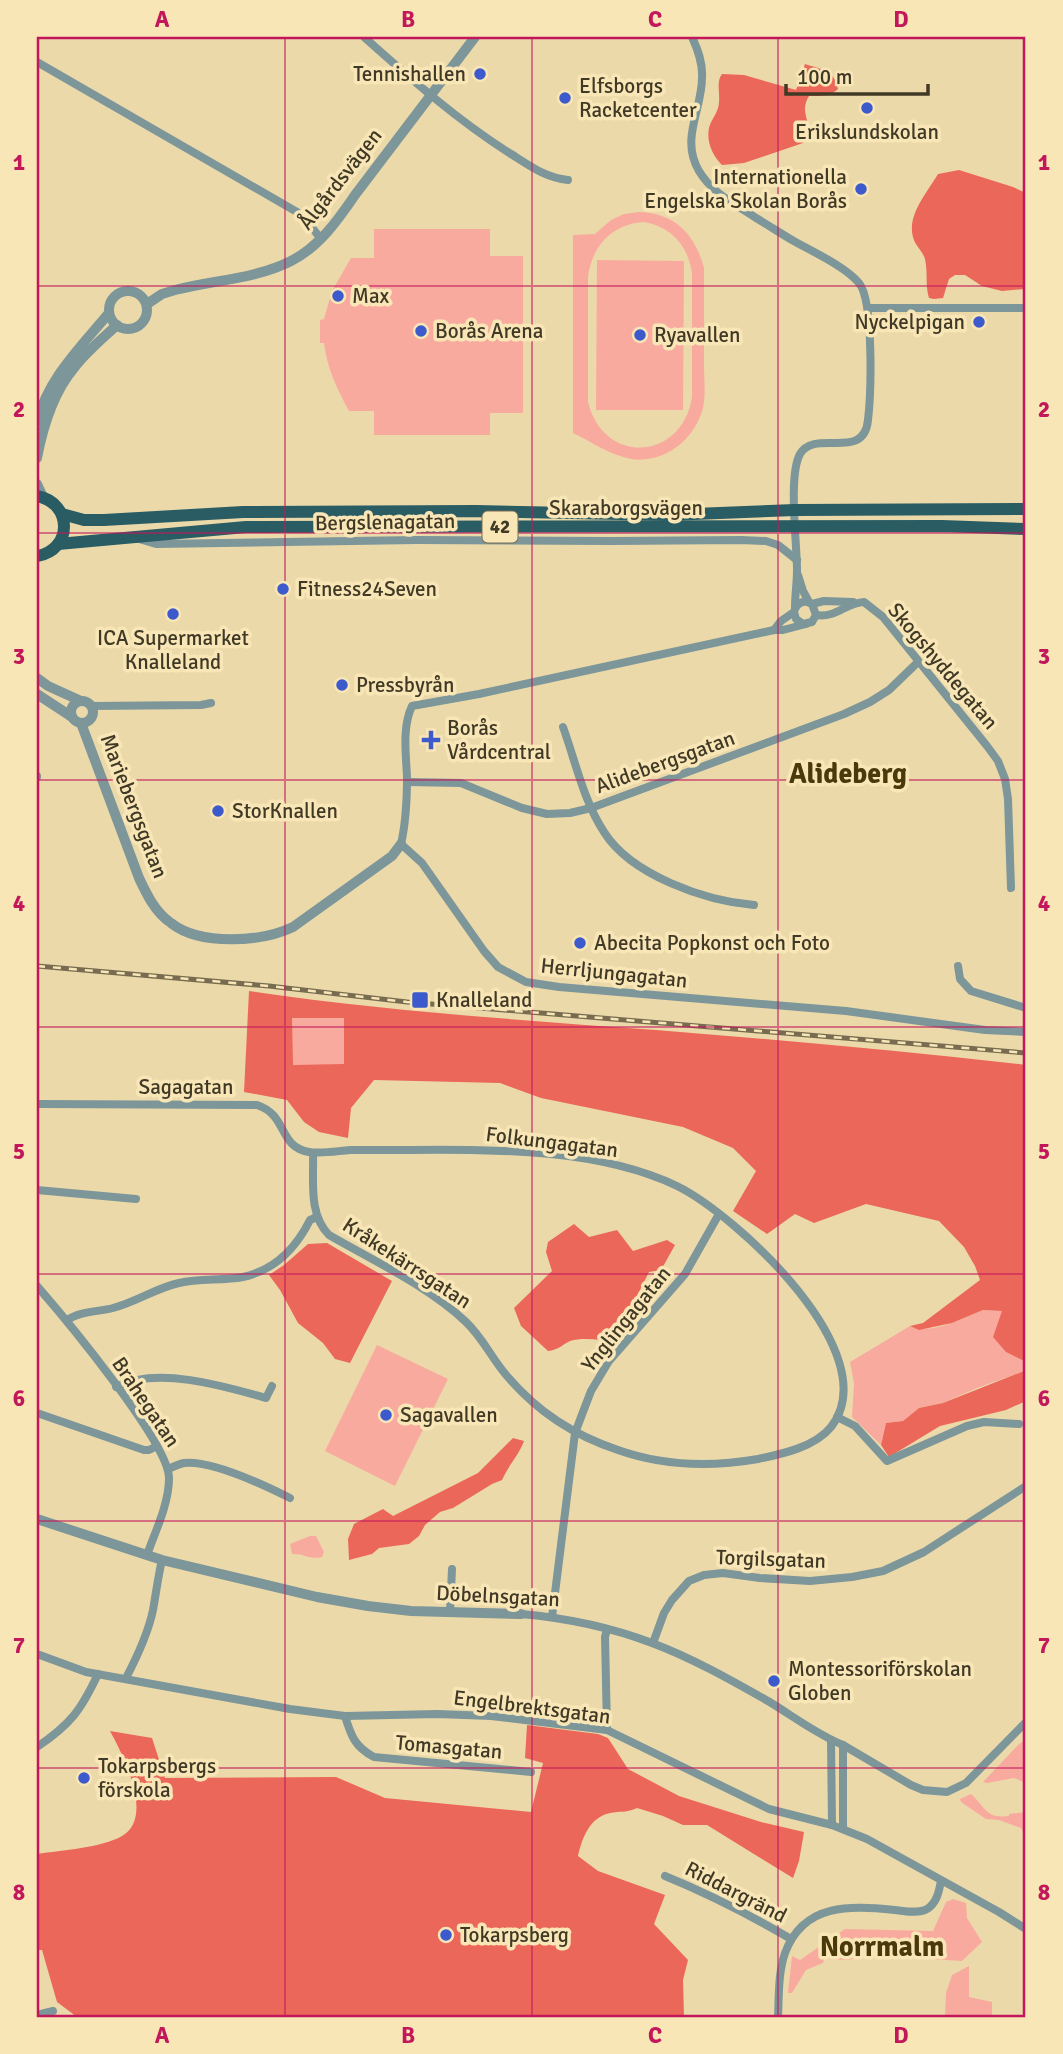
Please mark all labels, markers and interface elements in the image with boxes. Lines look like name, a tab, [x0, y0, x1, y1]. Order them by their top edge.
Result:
text: A	[155, 5, 170, 34]
text: B	[401, 5, 415, 34]
text: C	[648, 5, 662, 34]
text: D	[893, 5, 909, 34]
scale bar	[786, 52, 928, 96]
place label: Tennishallen	[353, 61, 466, 87]
text: 100 m	[797, 64, 852, 90]
marker: Tennishallen	[472, 66, 488, 82]
place label: Elfsborgs Racketcenter	[579, 73, 697, 123]
marker: Elfsborgs Racketcenter	[557, 90, 573, 106]
marker: Erikslundskolan	[859, 100, 875, 116]
place label: Erikslundskolan	[795, 119, 939, 145]
street label: Ålgårdsvägen	[292, 123, 388, 235]
text: 1	[13, 148, 25, 177]
text: 1	[1038, 148, 1050, 177]
place label: Internationella Engelska Skolan Borås	[644, 164, 847, 214]
marker: Internationella Engelska Skolan Borås	[853, 181, 869, 197]
place label: Max	[352, 283, 390, 309]
marker: Max	[330, 288, 346, 304]
place label: Nyckelpigan	[854, 309, 965, 335]
marker: Nyckelpigan	[971, 314, 987, 330]
place label: Borås Arena	[435, 318, 543, 344]
place label: Ryavallen	[654, 322, 741, 348]
marker: Borås Arena	[413, 323, 429, 339]
marker: Ryavallen	[632, 327, 648, 343]
text: 2	[13, 395, 25, 424]
text: 2	[1038, 395, 1050, 424]
street label: Skaraborgsvägen	[549, 495, 703, 521]
street label: Bergslenagatan	[315, 508, 455, 536]
road number: 42	[482, 512, 518, 542]
place label: Fitness24Seven	[297, 576, 437, 602]
marker: Fitness24Seven	[275, 581, 291, 597]
street label: Skogshyddegatan	[882, 597, 1004, 735]
marker: ICA Supermarket Knalleland	[165, 606, 181, 622]
place label: ICA Supermarket Knalleland	[97, 625, 249, 675]
text: 3	[13, 642, 25, 671]
text: 3	[1038, 642, 1050, 671]
place label: Pressbyrån	[356, 672, 454, 698]
marker: Pressbyrån	[334, 677, 350, 693]
place label: Borås Vårdcentral	[447, 715, 551, 765]
street label: Alidebergsgatan	[592, 725, 738, 799]
street label: Mariebergsgatan	[95, 730, 173, 882]
marker: Borås Vårdcentral	[421, 730, 441, 750]
district label: Alideberg	[789, 757, 907, 791]
place label: StorKnallen	[232, 798, 338, 824]
marker: StorKnallen	[210, 803, 226, 819]
text: 4	[13, 889, 25, 918]
text: 4	[1038, 889, 1050, 918]
place label: Abecita Popkonst och Foto	[594, 930, 830, 956]
marker: Abecita Popkonst och Foto	[572, 935, 588, 951]
street label: Herrljungagatan	[539, 952, 689, 994]
place label: Knalleland	[436, 987, 532, 1013]
marker: Knalleland	[410, 990, 430, 1010]
street label: Sagagatan	[139, 1074, 233, 1100]
street label: Folkungagatan	[484, 1121, 620, 1163]
text: 5	[13, 1137, 25, 1166]
text: 5	[1038, 1137, 1050, 1166]
street label: Kråkekärrsgatan	[338, 1212, 476, 1314]
street label: Ynglingagatan	[576, 1261, 676, 1377]
street label: Brahegatan	[106, 1352, 186, 1452]
text: 6	[13, 1384, 25, 1413]
text: 6	[1038, 1384, 1050, 1413]
place label: Sagavallen	[400, 1402, 498, 1428]
marker: Sagavallen	[378, 1407, 394, 1423]
street label: Torgilsgatan	[716, 1544, 826, 1574]
street label: Döbelnsgatan	[435, 1580, 561, 1612]
text: 7	[13, 1631, 25, 1660]
text: 7	[1038, 1631, 1050, 1660]
place label: Montessoriförskolan Globen	[788, 1656, 972, 1706]
marker: Montessoriförskolan Globen	[766, 1673, 782, 1689]
street label: Engelbrektsgatan	[452, 1684, 612, 1730]
street label: Tomasgatan	[395, 1729, 503, 1765]
place label: Tokarpsbergs förskola	[98, 1753, 216, 1803]
marker: Tokarpsbergs förskola	[76, 1770, 92, 1786]
street label: Riddargränd	[681, 1855, 791, 1929]
text: 8	[13, 1878, 25, 1907]
text: 8	[1038, 1878, 1050, 1907]
place label: Tokarpsberg	[460, 1922, 569, 1948]
marker: Tokarpsberg	[438, 1927, 454, 1943]
district label: Norrmalm	[820, 1930, 944, 1964]
text: A	[155, 2021, 170, 2050]
text: B	[401, 2021, 415, 2050]
text: C	[648, 2021, 662, 2050]
text: D	[893, 2021, 909, 2050]

